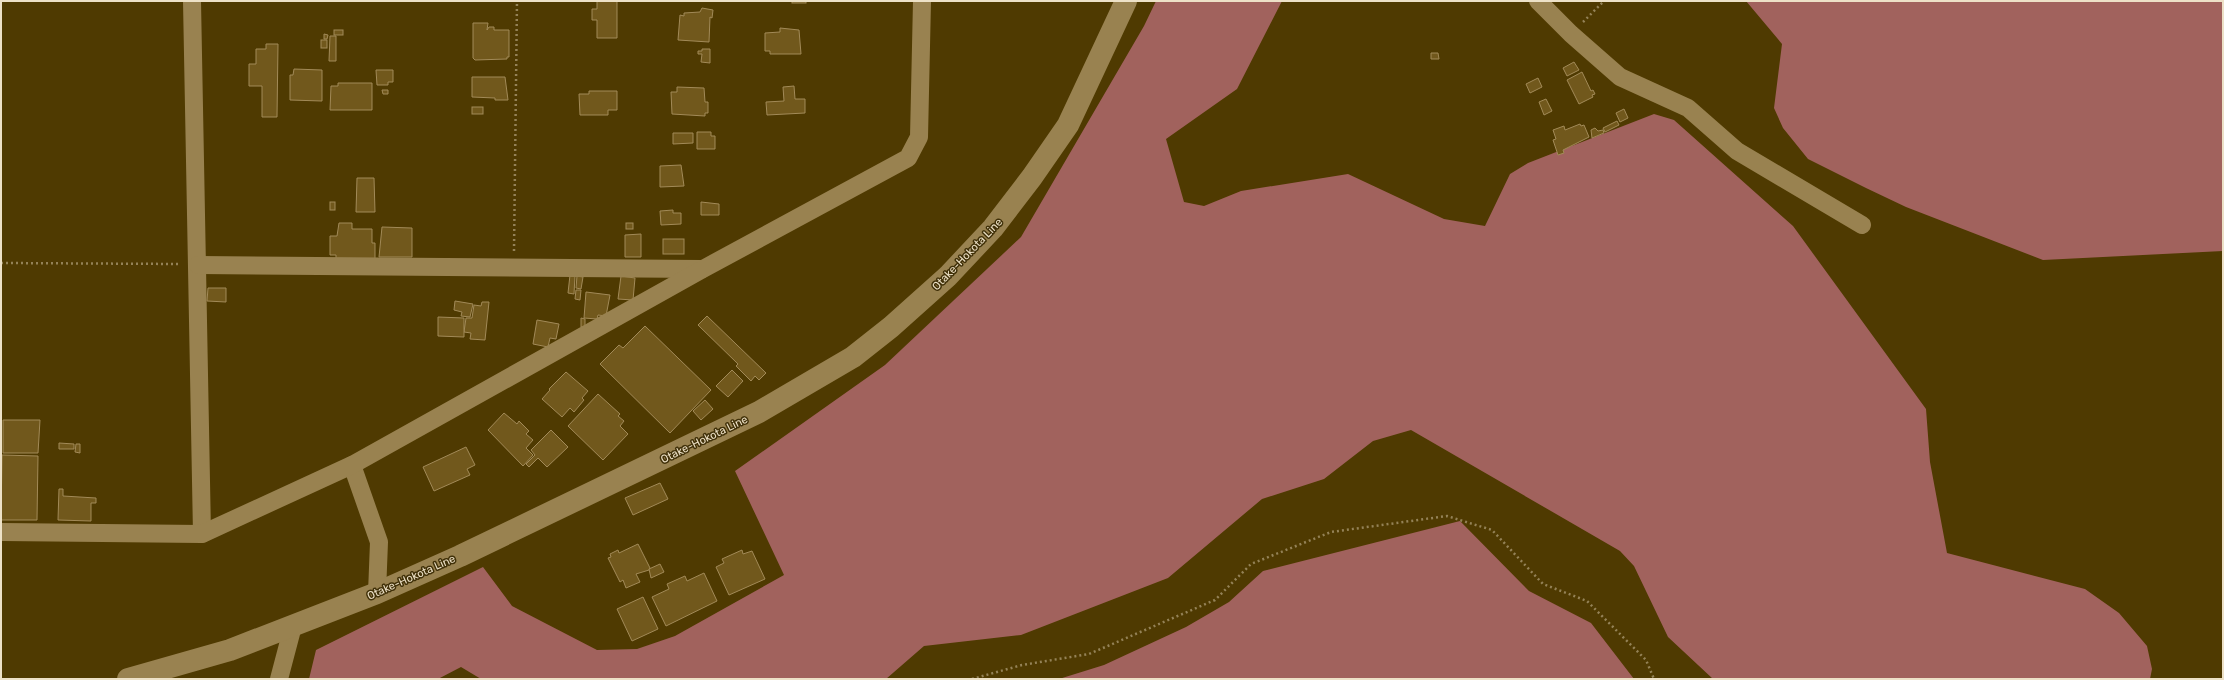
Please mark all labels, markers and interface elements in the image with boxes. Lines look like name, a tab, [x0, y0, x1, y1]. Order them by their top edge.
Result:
street label: Otake-Hokota Line	[930, 216, 1005, 293]
street label: Otake-Hokota Line	[659, 413, 750, 466]
street label: Otake-Hokota Line	[365, 552, 457, 603]

